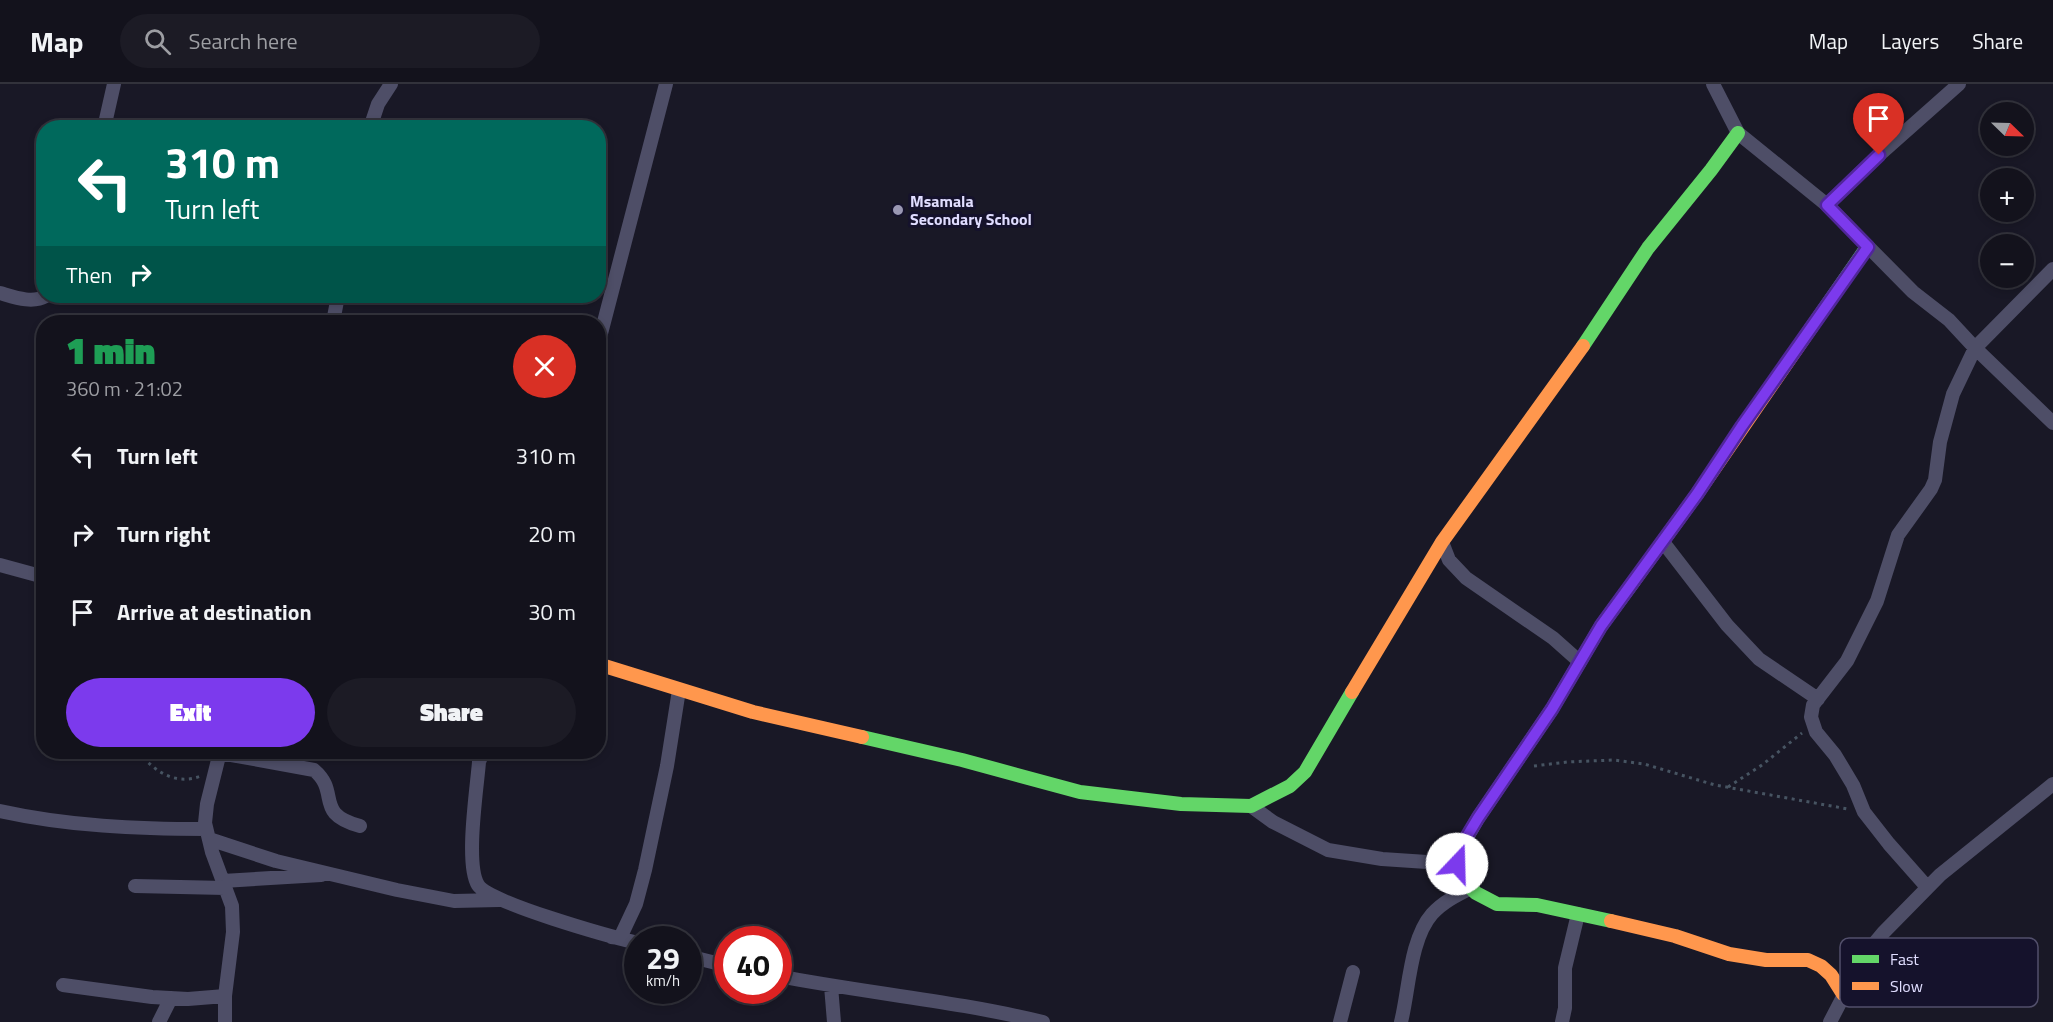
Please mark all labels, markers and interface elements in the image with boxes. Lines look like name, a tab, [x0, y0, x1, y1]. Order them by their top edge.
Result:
search box	[120, 14, 540, 68]
text: Map	[30, 20, 84, 63]
text: Search here	[189, 24, 298, 58]
icon: search	[141, 25, 174, 58]
text: Map	[1809, 25, 1848, 57]
text: Layers	[1881, 25, 1939, 57]
text: Share	[1972, 25, 2023, 57]
pin	[1853, 93, 1904, 155]
icon: arrive	[1862, 102, 1895, 135]
north arrow	[1980, 102, 2034, 156]
map controls	[1980, 102, 2034, 288]
text: 310 m	[165, 130, 280, 194]
icon: left	[66, 144, 144, 222]
button: +	[1980, 168, 2034, 222]
text: Turn left	[165, 188, 259, 229]
place label: Msamala Secondary School	[910, 189, 1032, 231]
marker: Msamala Secondary School	[891, 203, 905, 217]
button: −	[1980, 234, 2034, 288]
text: Then	[66, 258, 112, 292]
icon: right	[124, 258, 157, 291]
text: 1 min	[66, 323, 155, 378]
button: close	[513, 335, 576, 398]
text: 360 m · 21:02	[66, 373, 183, 404]
text: Turn left	[117, 439, 198, 473]
text: 310 m	[516, 439, 576, 473]
icon: left	[66, 440, 99, 473]
text: Turn right	[117, 517, 211, 551]
text: 20 m	[528, 517, 576, 551]
icon: right	[66, 518, 99, 551]
text: Arrive at destination	[117, 595, 312, 629]
text: 30 m	[528, 595, 576, 629]
icon: arrive	[66, 596, 99, 629]
button: Exit	[66, 678, 315, 747]
button: Share	[327, 678, 576, 747]
position arrow	[1425, 832, 1489, 896]
speed limit sign: 40	[714, 926, 792, 1004]
text: 29	[646, 935, 680, 981]
legend	[1840, 938, 2038, 1007]
text: Fast	[1890, 947, 1919, 971]
text: km/h	[646, 969, 680, 992]
text: Slow	[1890, 974, 1923, 998]

